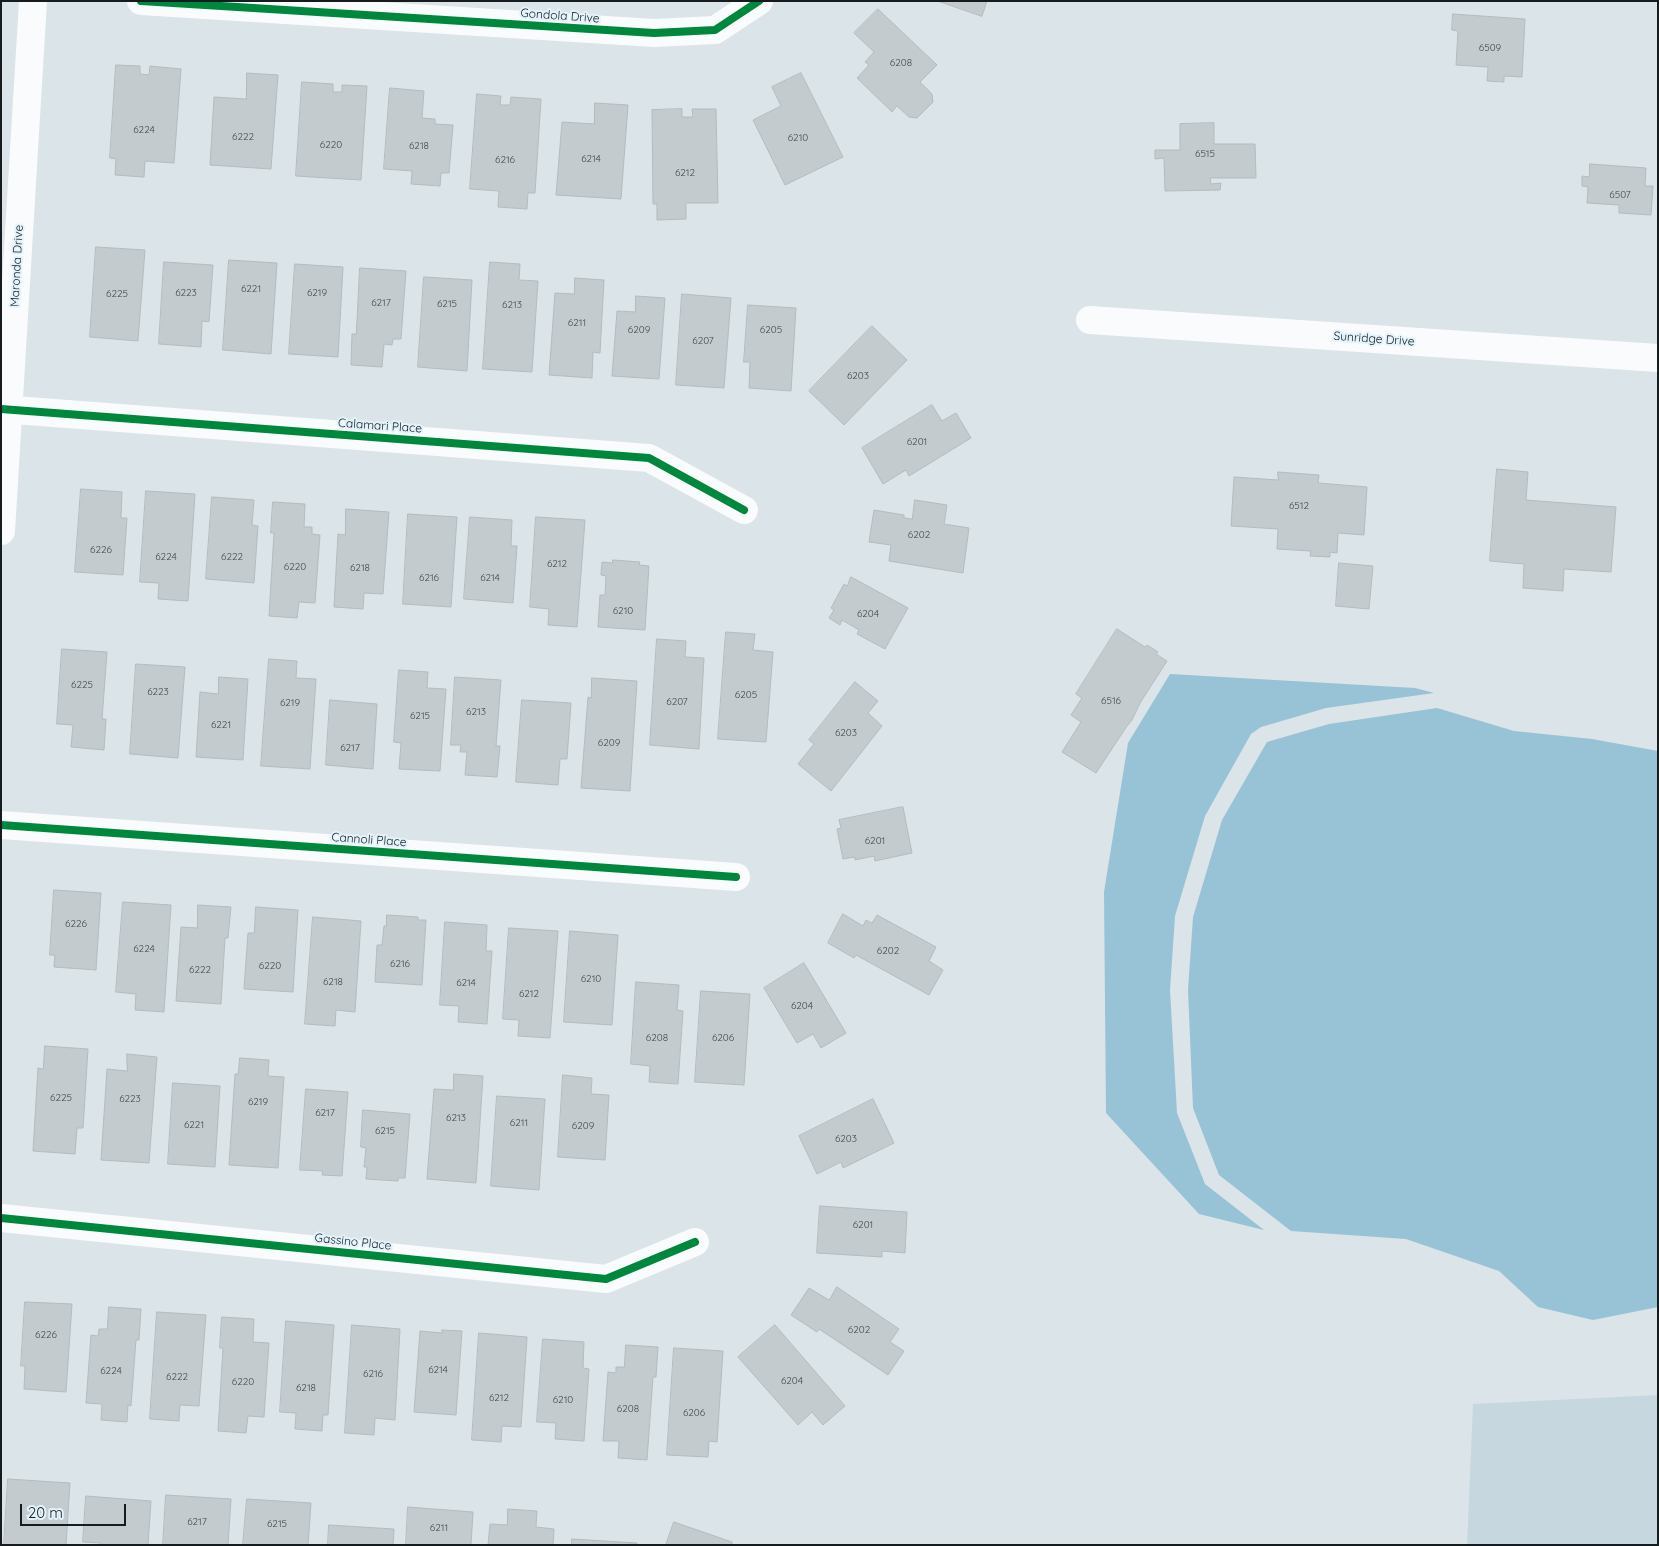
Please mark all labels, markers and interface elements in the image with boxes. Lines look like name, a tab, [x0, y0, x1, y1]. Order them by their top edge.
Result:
street label: Gondola Drive	[520, 6, 600, 26]
house number: 6509	[1479, 42, 1501, 54]
house number: 6208	[890, 57, 912, 69]
house number: 6224	[133, 124, 155, 136]
house number: 6222	[232, 131, 254, 143]
house number: 6210	[788, 132, 808, 144]
house number: 6220	[320, 139, 342, 151]
house number: 6218	[409, 140, 429, 152]
house number: 6515	[1195, 148, 1215, 160]
house number: 6214	[581, 153, 601, 165]
house number: 6216	[495, 154, 515, 166]
house number: 6212	[675, 167, 695, 179]
house number: 6507	[1609, 189, 1631, 201]
street label: Maronda Drive	[8, 224, 26, 308]
house number: 6221	[241, 283, 261, 295]
house number: 6223	[175, 287, 197, 299]
house number: 6219	[307, 287, 327, 299]
house number: 6225	[106, 288, 128, 300]
house number: 6217	[371, 297, 391, 309]
house number: 6215	[437, 298, 457, 310]
house number: 6213	[502, 299, 522, 311]
house number: 6211	[568, 317, 586, 329]
house number: 6209	[628, 324, 650, 336]
house number: 6205	[760, 324, 782, 336]
street label: Sunridge Drive	[1333, 329, 1415, 349]
house number: 6207	[692, 335, 714, 347]
house number: 6203	[847, 370, 869, 382]
street label: Calamari Place	[338, 416, 422, 436]
house number: 6201	[907, 436, 927, 448]
house number: 6512	[1289, 500, 1309, 512]
house number: 6202	[908, 529, 930, 541]
house number: 6226	[90, 544, 112, 556]
house number: 6224	[155, 551, 177, 563]
house number: 6222	[221, 551, 243, 563]
house number: 6212	[547, 558, 567, 570]
house number: 6220	[284, 561, 306, 573]
house number: 6218	[350, 562, 370, 574]
house number: 6216	[419, 572, 439, 584]
house number: 6214	[480, 572, 500, 584]
house number: 6210	[613, 605, 633, 617]
house number: 6204	[857, 608, 879, 620]
house number: 6225	[71, 679, 93, 691]
house number: 6223	[147, 686, 169, 698]
house number: 6205	[735, 689, 757, 701]
house number: 6516	[1101, 695, 1121, 707]
house number: 6207	[666, 696, 688, 708]
house number: 6219	[280, 697, 300, 709]
house number: 6213	[466, 706, 486, 718]
house number: 6215	[410, 710, 430, 722]
house number: 6221	[211, 719, 231, 731]
house number: 6203	[835, 727, 857, 739]
house number: 6209	[598, 737, 620, 749]
house number: 6217	[340, 742, 360, 754]
street label: Cannoli Place	[331, 830, 407, 850]
house number: 6201	[865, 835, 885, 847]
house number: 6226	[65, 918, 87, 930]
house number: 6224	[133, 943, 155, 955]
house number: 6202	[877, 945, 899, 957]
house number: 6216	[390, 958, 410, 970]
house number: 6220	[259, 960, 281, 972]
house number: 6222	[189, 964, 211, 976]
house number: 6210	[581, 973, 601, 985]
house number: 6218	[323, 976, 343, 988]
house number: 6214	[456, 977, 476, 989]
house number: 6212	[519, 988, 539, 1000]
house number: 6204	[791, 1000, 813, 1012]
house number: 6208	[646, 1032, 668, 1044]
house number: 6206	[712, 1032, 734, 1044]
house number: 6225	[50, 1092, 72, 1104]
house number: 6223	[119, 1093, 141, 1105]
house number: 6219	[248, 1096, 268, 1108]
house number: 6217	[315, 1107, 335, 1119]
house number: 6213	[446, 1112, 466, 1124]
house number: 6211	[510, 1117, 528, 1129]
house number: 6221	[184, 1119, 204, 1131]
house number: 6209	[572, 1120, 594, 1132]
house number: 6215	[375, 1125, 395, 1137]
house number: 6203	[835, 1133, 857, 1145]
house number: 6201	[853, 1219, 873, 1231]
street label: Gassino Place	[314, 1231, 392, 1253]
house number: 6202	[848, 1324, 870, 1336]
house number: 6226	[35, 1329, 57, 1341]
house number: 6214	[428, 1364, 448, 1376]
house number: 6224	[100, 1365, 122, 1377]
house number: 6216	[363, 1368, 383, 1380]
house number: 6222	[166, 1371, 188, 1383]
house number: 6204	[781, 1375, 803, 1387]
house number: 6220	[232, 1376, 254, 1388]
house number: 6218	[296, 1382, 316, 1394]
house number: 6212	[489, 1392, 509, 1404]
house number: 6210	[553, 1394, 573, 1406]
house number: 6208	[617, 1403, 639, 1415]
house number: 6206	[683, 1407, 705, 1419]
scale bar	[22, 1494, 129, 1526]
text: 20 m	[28, 1503, 63, 1522]
house number: 6217	[187, 1516, 207, 1528]
house number: 6215	[267, 1518, 287, 1530]
house number: 6211	[430, 1522, 448, 1534]

